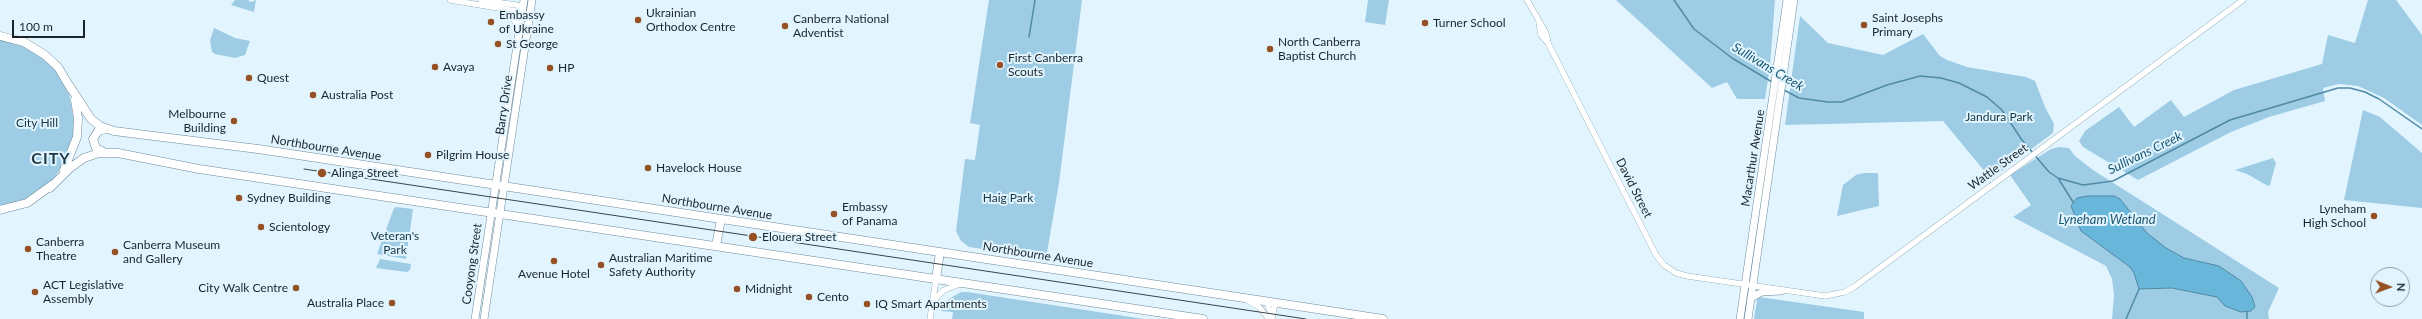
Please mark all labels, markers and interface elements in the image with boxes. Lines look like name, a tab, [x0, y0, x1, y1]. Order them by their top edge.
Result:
place label: Ukrainian Orthodox Centre	[646, 6, 736, 34]
place label: Embassy of Ukraine	[499, 8, 554, 36]
place label: Saint Josephs Primary	[1872, 11, 1943, 39]
scale bar	[14, 12, 87, 38]
place label: Canberra National Adventist	[793, 12, 889, 40]
marker: Ukrainian Orthodox Centre	[633, 15, 643, 25]
place label: Turner School	[1433, 16, 1506, 30]
marker: Embassy of Ukraine	[486, 17, 496, 27]
marker: Turner School	[1420, 18, 1430, 28]
text: 100 m	[19, 19, 53, 34]
marker: Saint Josephs Primary	[1859, 20, 1869, 30]
marker: Canberra National Adventist	[780, 21, 790, 31]
place label: North Canberra Baptist Church	[1278, 35, 1361, 63]
place label: St George	[506, 37, 558, 51]
marker: St George	[493, 39, 503, 49]
water label: Sullivans Creek	[1729, 40, 1807, 94]
marker: North Canberra Baptist Church	[1265, 44, 1275, 54]
place label: First Canberra Scouts	[1008, 51, 1083, 79]
place label: Avaya	[443, 60, 475, 74]
marker: First Canberra Scouts	[995, 60, 1005, 70]
place label: HP	[558, 61, 574, 75]
marker: Avaya	[430, 62, 440, 72]
marker: HP	[545, 63, 555, 73]
place label: Quest	[257, 71, 289, 85]
marker: Quest	[244, 73, 254, 83]
street label: Barry Drive	[493, 74, 515, 136]
place label: Australia Post	[321, 88, 393, 102]
marker: Australia Post	[308, 90, 318, 100]
place label: Melbourne Building	[168, 107, 226, 135]
street label: Macarthur Avenue	[1738, 109, 1768, 207]
park label: Jandura Park	[1965, 110, 2033, 124]
park label: City Hill	[16, 116, 58, 130]
marker: Melbourne Building	[229, 116, 239, 126]
water label: Sullivans Creek	[2105, 128, 2185, 178]
street label: Northbourne Avenue	[270, 132, 382, 164]
street label: Wattle Street	[1966, 141, 2030, 193]
place label: Pilgrim House	[436, 148, 509, 162]
district label: CITY	[31, 149, 71, 169]
marker: Pilgrim House	[423, 150, 433, 160]
street label: David Street	[1613, 156, 1655, 220]
place label: Havelock House	[656, 161, 742, 175]
marker: Havelock House	[643, 163, 653, 173]
place label: Alinga Street	[331, 166, 398, 180]
marker: Alinga Street	[316, 167, 328, 179]
place label: Sydney Building	[247, 191, 331, 205]
street label: Northbourne Avenue	[661, 191, 773, 223]
park label: Haig Park	[983, 191, 1033, 205]
marker: Sydney Building	[234, 193, 244, 203]
place label: Embassy of Panama	[842, 200, 897, 228]
place label: Lyneham High School	[2303, 202, 2366, 230]
marker: Embassy of Panama	[829, 209, 839, 219]
marker: Lyneham High School	[2369, 211, 2379, 221]
water label: Lyneham Wetland	[2058, 212, 2156, 228]
place label: Scientology	[269, 220, 330, 234]
marker: Scientology	[256, 222, 266, 232]
street label: Cooyong Street	[459, 223, 485, 305]
park label: Veteran's Park	[371, 229, 419, 257]
place label: Elouera Street	[762, 230, 836, 244]
marker: Elouera Street	[747, 231, 759, 243]
place label: Canberra Theatre	[36, 235, 84, 263]
place label: Canberra Museum and Gallery	[123, 238, 220, 266]
street label: Northbourne Avenue	[982, 239, 1094, 271]
marker: Canberra Theatre	[23, 244, 33, 254]
marker: Canberra Museum and Gallery	[110, 247, 120, 257]
place label: Australian Maritime Safety Authority	[609, 251, 713, 279]
marker: Avenue Hotel	[549, 256, 559, 266]
marker: Australian Maritime Safety Authority	[596, 260, 606, 270]
place label: Avenue Hotel	[518, 267, 590, 281]
north arrow	[2370, 267, 2410, 307]
place label: ACT Legislative Assembly	[43, 278, 124, 306]
place label: City Walk Centre	[198, 281, 288, 295]
place label: Midnight	[745, 282, 792, 296]
marker: City Walk Centre	[291, 283, 301, 293]
text: N	[2395, 283, 2408, 292]
marker: Midnight	[732, 284, 742, 294]
marker: ACT Legislative Assembly	[30, 287, 40, 297]
place label: Cento	[817, 290, 849, 304]
marker: Cento	[804, 292, 814, 302]
place label: Australia Place	[307, 296, 384, 310]
place label: IQ Smart Apartments	[875, 297, 987, 311]
marker: Australia Place	[387, 298, 397, 308]
marker: IQ Smart Apartments	[862, 299, 872, 309]

